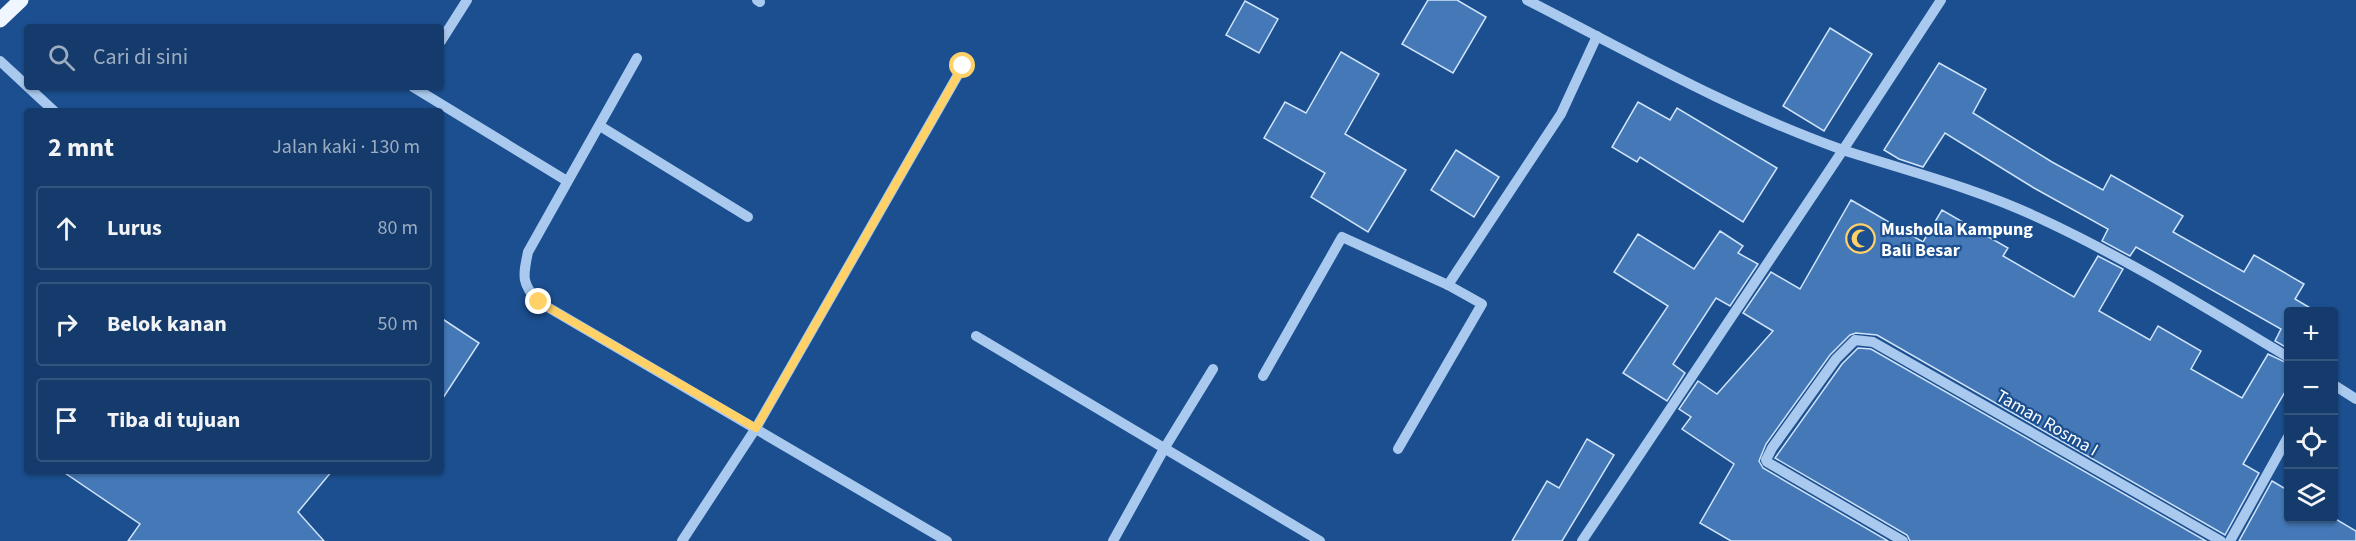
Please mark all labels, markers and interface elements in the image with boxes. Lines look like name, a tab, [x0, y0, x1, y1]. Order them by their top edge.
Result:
search box	[24, 24, 444, 90]
icon: search	[45, 41, 78, 74]
text: Cari di sini	[93, 41, 188, 73]
route start	[949, 52, 975, 78]
text: 2 mnt	[48, 129, 114, 166]
text: Jalan kaki · 130 m	[272, 133, 420, 161]
icon: ahead	[50, 212, 83, 245]
text: Lurus	[107, 212, 162, 244]
text: 80 m	[378, 214, 418, 242]
place label: Musholla Kampung Bali Besar	[1881, 217, 2033, 263]
mosque icon: Musholla Kampung Bali Besar	[1844, 223, 1876, 255]
route end	[525, 288, 551, 314]
map controls	[2284, 307, 2338, 523]
button: +	[2284, 307, 2338, 361]
icon: right	[50, 308, 83, 341]
text: Belok kanan	[107, 308, 227, 340]
text: 50 m	[378, 310, 418, 338]
button: −	[2284, 361, 2338, 415]
street label: Taman Rosma I	[1991, 384, 2103, 462]
icon: arrive	[50, 404, 83, 437]
text: Tiba di tujuan	[107, 404, 240, 436]
button: locate	[2284, 415, 2338, 469]
button: layers	[2284, 469, 2338, 523]

